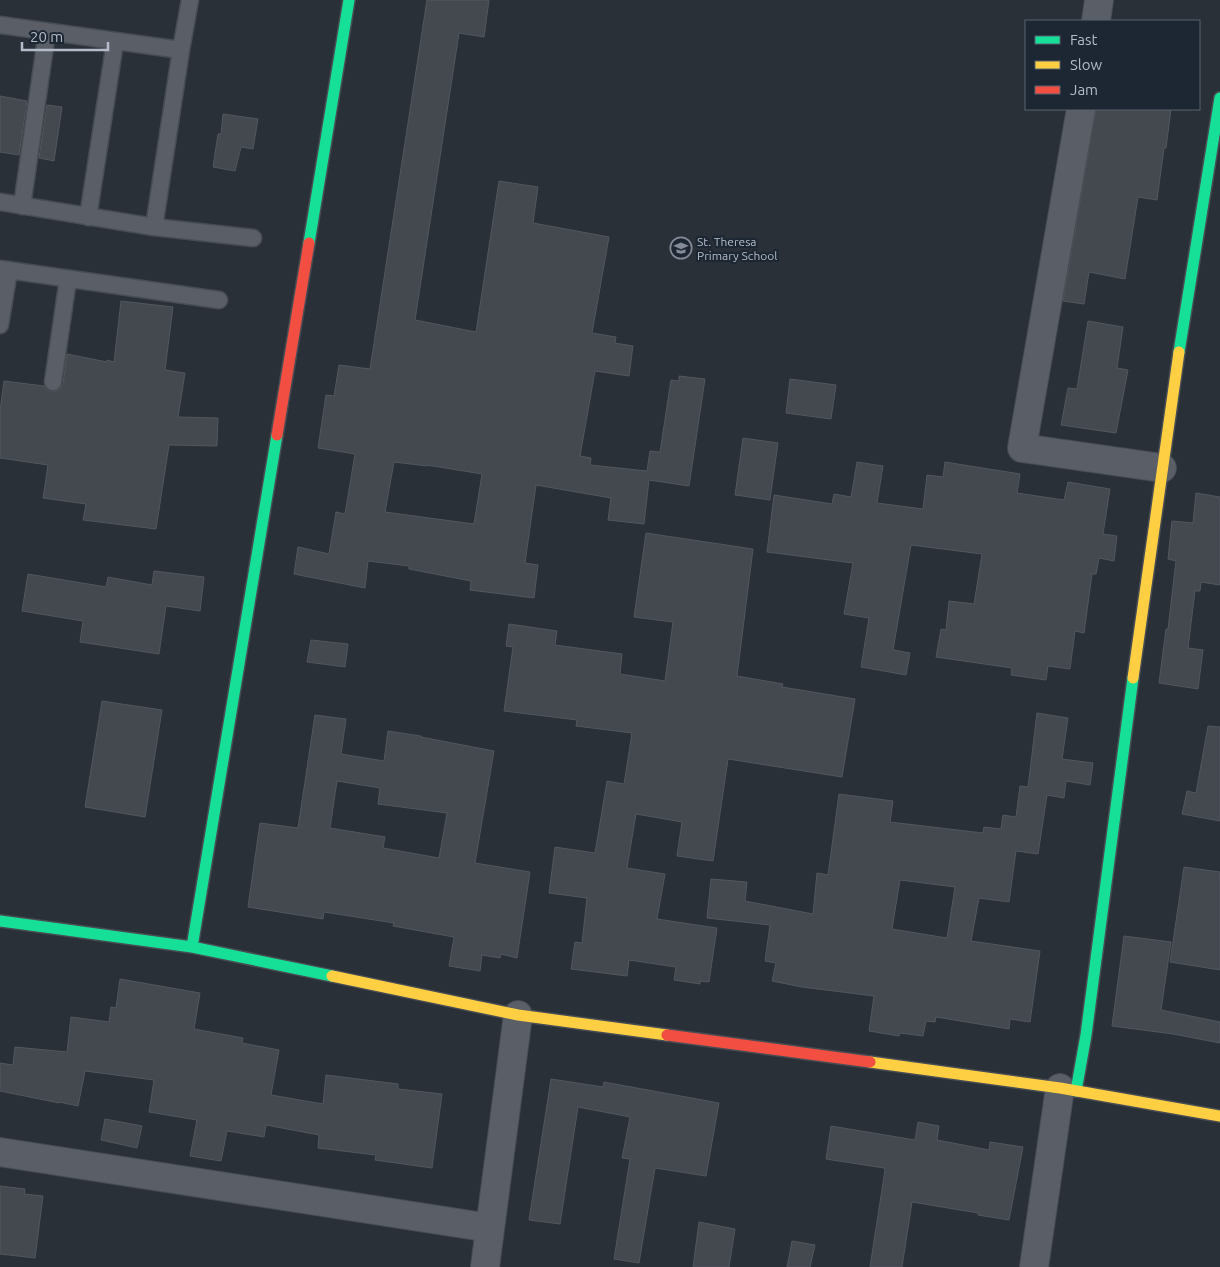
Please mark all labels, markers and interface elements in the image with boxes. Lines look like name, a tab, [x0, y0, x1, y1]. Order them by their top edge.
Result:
scale bar	[22, 20, 109, 52]
legend	[1025, 20, 1200, 110]
text: 20 m	[30, 28, 63, 45]
text: Fast	[1070, 31, 1098, 48]
text: Slow	[1070, 56, 1103, 73]
text: Jam	[1070, 81, 1098, 98]
place label: St. Theresa Primary School	[697, 235, 777, 262]
school or university icon: St. Theresa Primary School	[669, 236, 693, 260]

